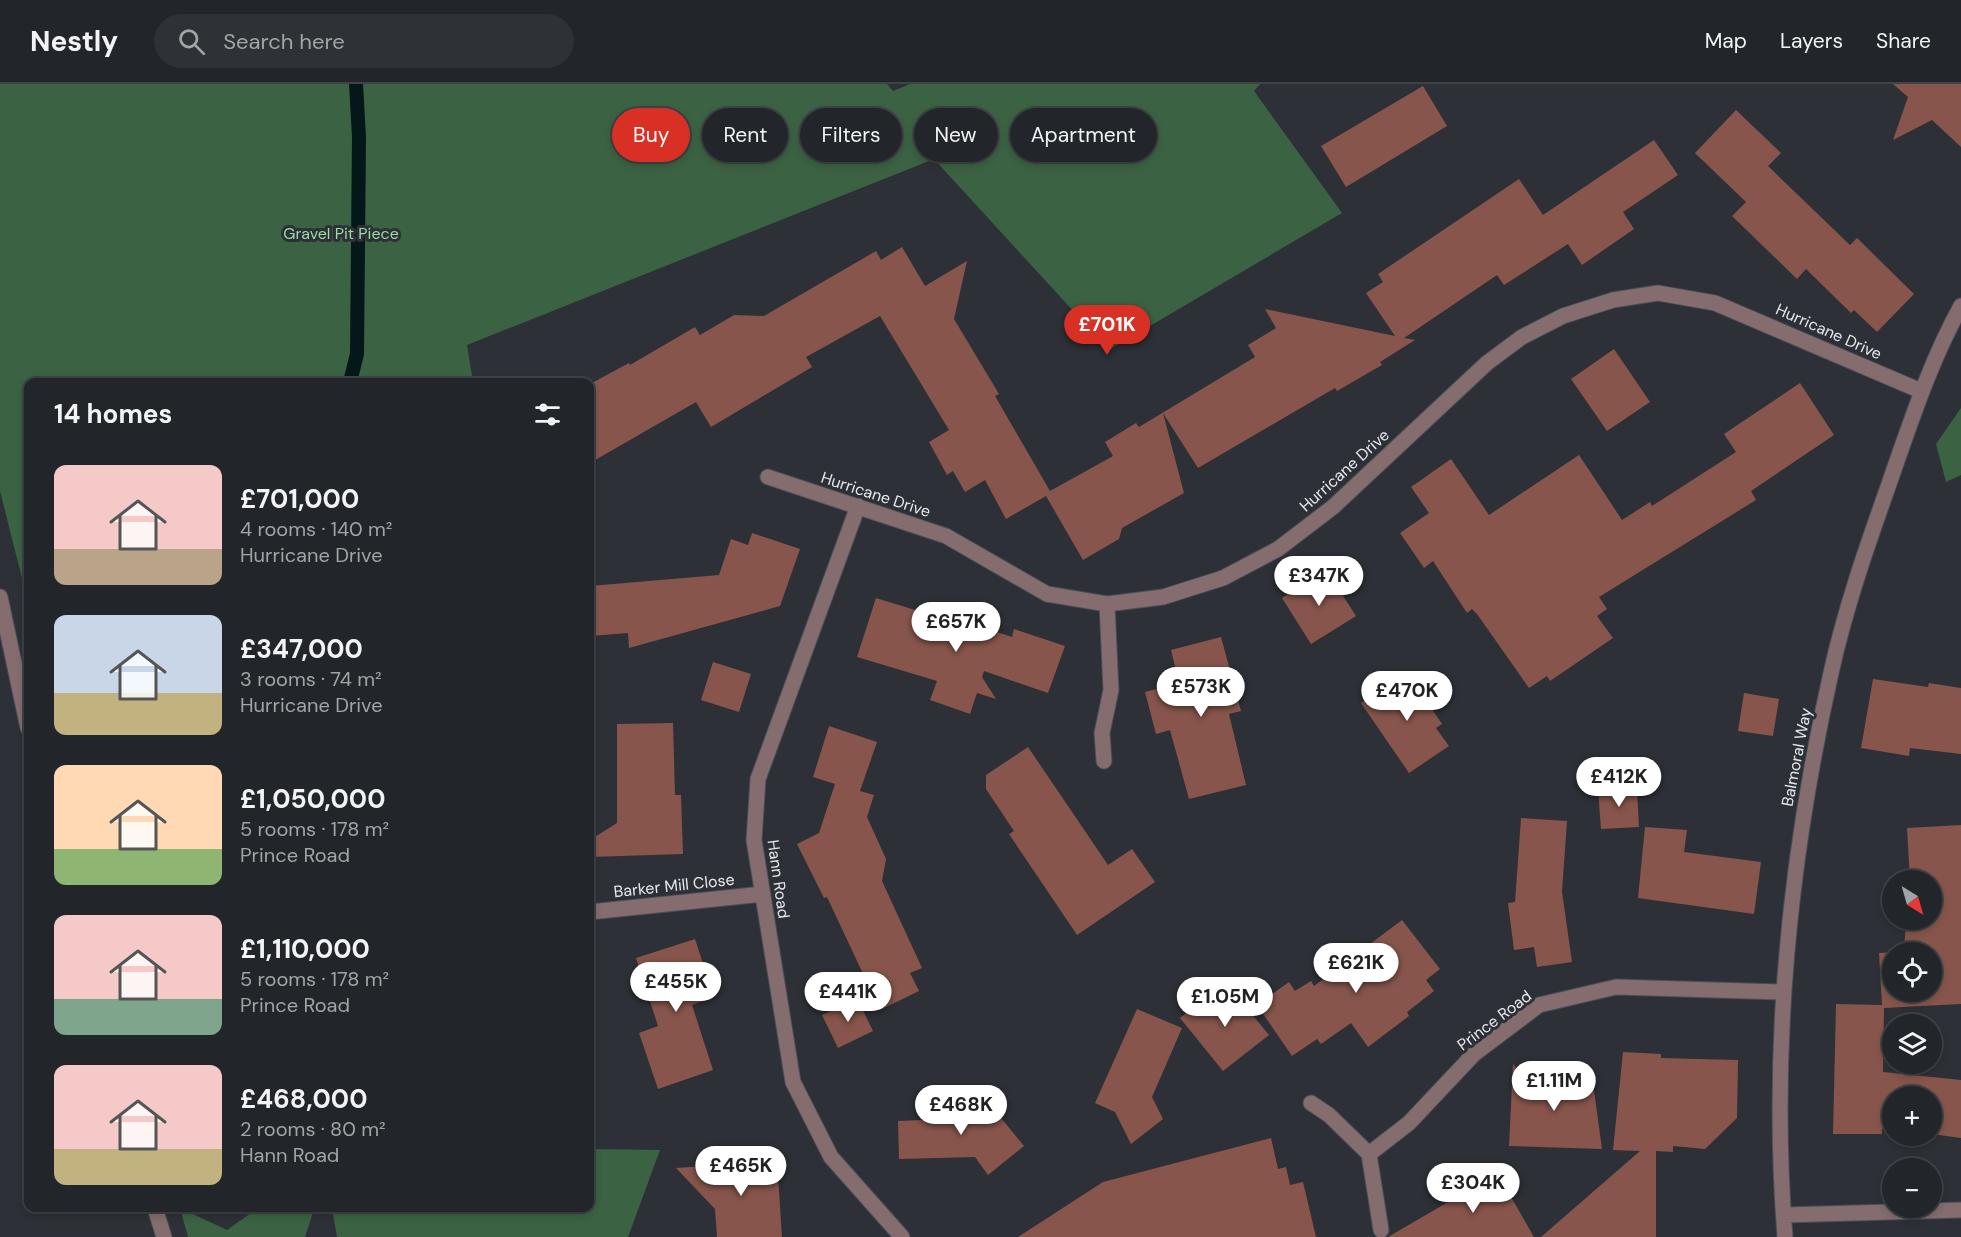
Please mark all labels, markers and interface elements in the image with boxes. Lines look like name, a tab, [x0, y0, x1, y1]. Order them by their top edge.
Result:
search box	[154, 14, 574, 68]
text: Nestly	[30, 23, 118, 60]
icon: search	[175, 25, 208, 58]
text: Search here	[223, 27, 345, 56]
text: Map	[1705, 27, 1747, 55]
text: Layers	[1780, 27, 1843, 55]
text: Share	[1876, 27, 1931, 55]
chip: Buy	[612, 108, 690, 162]
chip: Rent	[702, 108, 788, 162]
chip: Filters	[800, 108, 902, 162]
chip: New	[914, 108, 998, 162]
chip: Apartment	[1010, 108, 1157, 162]
park label: Gravel Pit Piece	[283, 223, 399, 244]
street label: Hurricane Drive	[1772, 299, 1885, 364]
pin: £701K	[1065, 305, 1149, 356]
text: £701K	[1078, 311, 1136, 337]
text: 14 homes	[54, 397, 172, 431]
icon: filters	[531, 398, 564, 431]
street label: Hurricane Drive	[1295, 424, 1394, 516]
street label: Hurricane Drive	[818, 467, 933, 522]
text: £701,000	[240, 482, 359, 516]
icon: home	[102, 489, 174, 561]
text: 4 rooms · 140 m²	[240, 516, 392, 542]
text: Hurricane Drive	[240, 542, 383, 568]
pin: £347K	[1277, 556, 1361, 607]
text: £347K	[1288, 562, 1350, 588]
pin: £657K	[914, 602, 998, 653]
text: £657K	[926, 608, 986, 634]
text: £347,000	[240, 632, 363, 666]
icon: home	[102, 639, 174, 711]
text: 3 rooms · 74 m²	[240, 666, 382, 692]
pin: £573K	[1159, 667, 1243, 718]
pin: £470K	[1365, 671, 1449, 722]
text: £573K	[1171, 673, 1231, 699]
text: £470K	[1375, 677, 1439, 703]
text: Hurricane Drive	[240, 692, 383, 718]
street label: Balmoral Way	[1777, 706, 1816, 808]
pin: £412K	[1577, 757, 1661, 808]
text: £412K	[1590, 763, 1648, 789]
text: £1,050,000	[240, 782, 385, 816]
icon: home	[102, 789, 174, 861]
text: 5 rooms · 178 m²	[240, 816, 389, 842]
street label: Hann Road	[763, 838, 794, 920]
text: Prince Road	[240, 842, 350, 868]
street label: Barker Mill Close	[613, 869, 736, 902]
north arrow	[1882, 870, 1942, 930]
map controls	[1882, 870, 1942, 1218]
text: £1,110,000	[240, 932, 370, 966]
icon: home	[102, 939, 174, 1011]
button: locate	[1882, 942, 1942, 1002]
pin: £621K	[1314, 943, 1398, 994]
text: £621K	[1328, 949, 1384, 975]
pin: £455K	[634, 962, 718, 1013]
text: 5 rooms · 178 m²	[240, 966, 389, 992]
text: £455K	[644, 968, 708, 994]
pin: £441K	[806, 972, 890, 1023]
pin: £1.05M	[1176, 977, 1274, 1028]
text: £441K	[819, 978, 877, 1004]
text: £1.05M	[1191, 983, 1259, 1009]
street label: Prince Road	[1453, 986, 1536, 1055]
text: Prince Road	[240, 992, 350, 1018]
button: layers	[1882, 1014, 1942, 1074]
pin: £1.11M	[1505, 1061, 1603, 1112]
text: £1.11M	[1526, 1067, 1582, 1093]
text: £468,000	[240, 1082, 367, 1116]
pin: £468K	[919, 1085, 1003, 1136]
button: +	[1882, 1086, 1942, 1146]
icon: home	[102, 1089, 174, 1161]
text: £468K	[929, 1091, 993, 1117]
text: 2 rooms · 80 m²	[240, 1116, 386, 1142]
text: Hann Road	[240, 1142, 339, 1168]
pin: £465K	[699, 1146, 783, 1197]
text: £465K	[709, 1152, 773, 1178]
button: −	[1882, 1158, 1942, 1218]
pin: £304K	[1431, 1163, 1515, 1214]
text: £304K	[1441, 1169, 1505, 1195]

